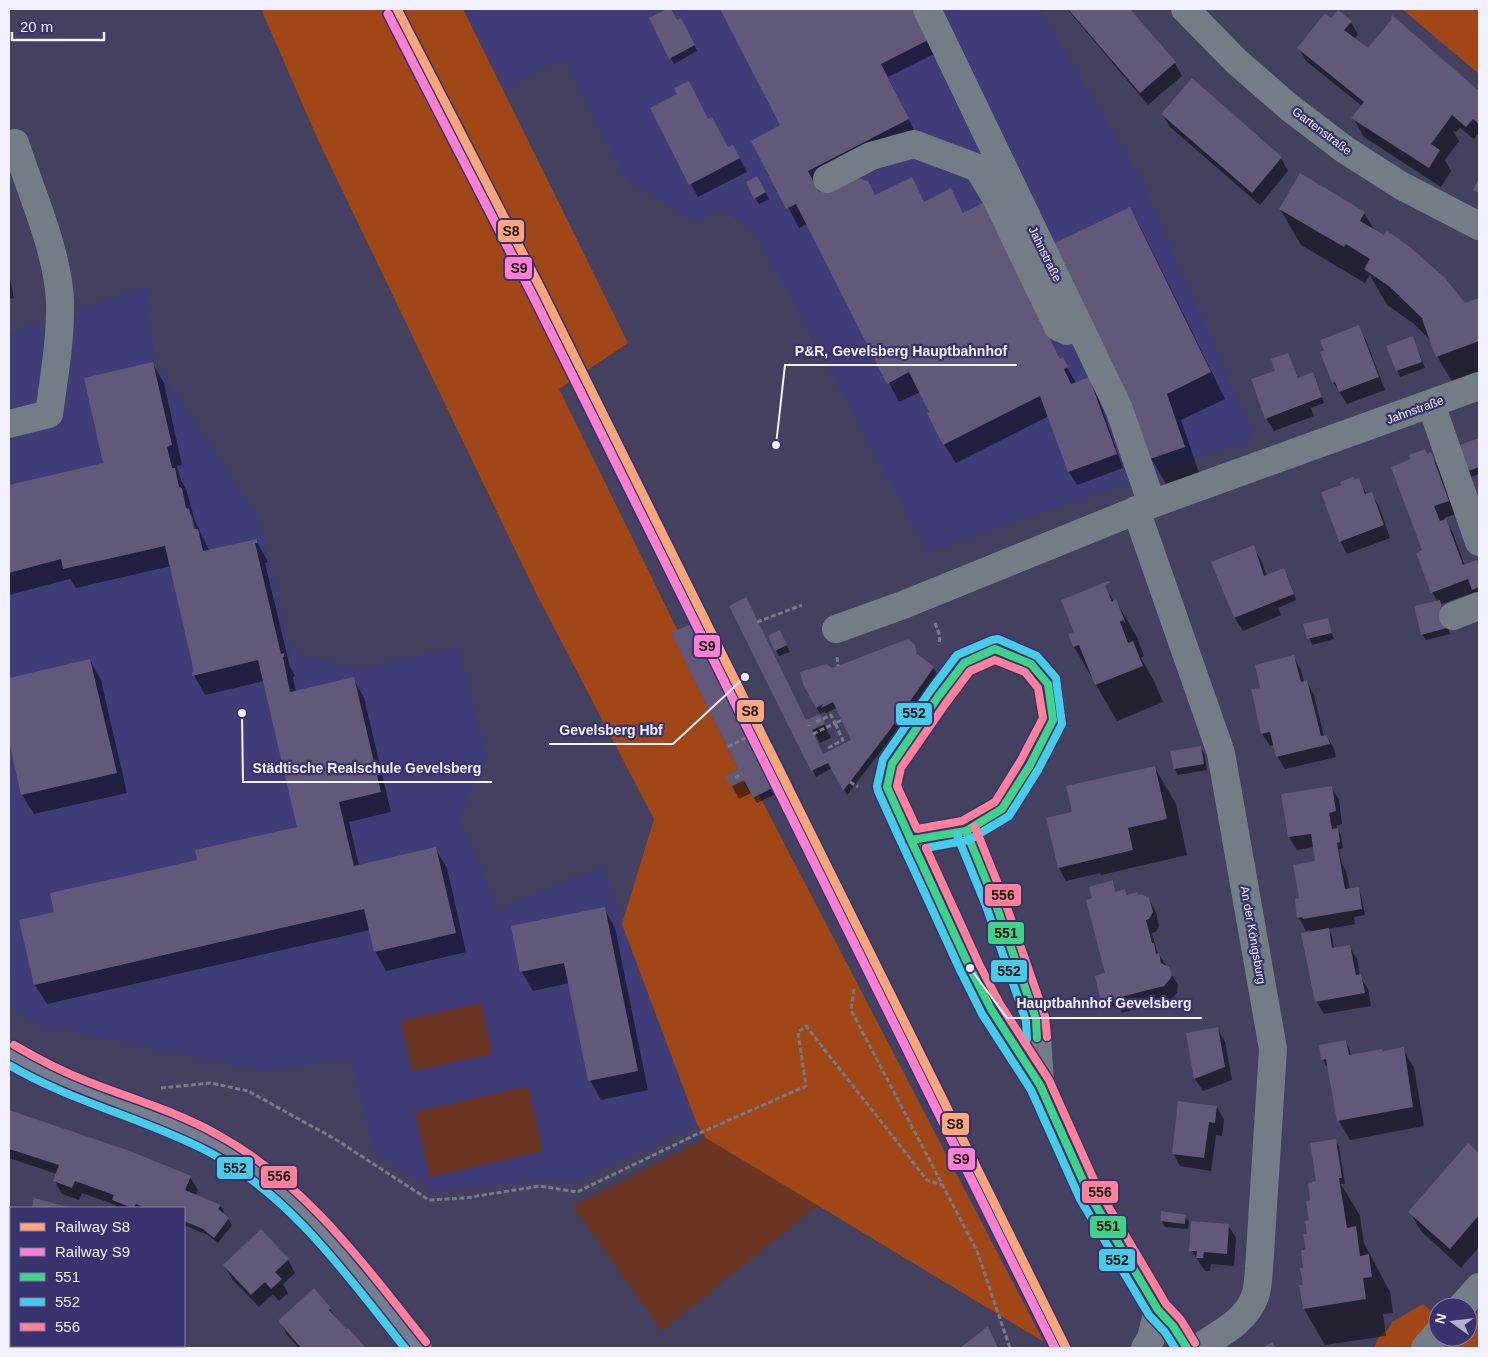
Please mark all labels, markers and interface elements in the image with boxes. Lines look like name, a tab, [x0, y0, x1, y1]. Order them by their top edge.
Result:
scale bar	[12, 10, 105, 42]
text: 20 m	[20, 18, 53, 35]
street label: Gartenstraße	[1290, 104, 1355, 158]
line badge: S8	[497, 219, 525, 243]
text: S8	[502, 223, 520, 239]
street label: Jahnstraße	[1026, 224, 1065, 284]
line badge: S9	[504, 256, 533, 280]
text: S9	[510, 260, 528, 276]
callout: P&R, Gevelsberg Hauptbahnhof	[785, 336, 1017, 365]
text: P&R, Gevelsberg Hauptbahnhof	[795, 343, 1008, 359]
street label: Jahnstraße	[1384, 393, 1446, 427]
line badge: S9	[693, 634, 721, 658]
text: S9	[698, 638, 716, 654]
line badge: S8	[736, 699, 765, 723]
line badge: 552	[895, 702, 933, 726]
text: S8	[741, 703, 759, 719]
text: 552	[902, 705, 926, 721]
callout: Gevelsberg Hbf	[549, 715, 673, 744]
text: Gevelsberg Hbf	[559, 722, 663, 738]
callout: Städtische Realschule Gevelsberg	[243, 753, 492, 782]
text: Städtische Realschule Gevelsberg	[253, 760, 481, 776]
line badge: 556	[984, 883, 1022, 907]
street label: An der Königsburg	[1237, 885, 1269, 985]
text: 556	[991, 887, 1015, 903]
line badge: 551	[987, 921, 1025, 945]
text: 551	[994, 925, 1018, 941]
line badge: 552	[990, 959, 1028, 983]
text: 552	[997, 963, 1021, 979]
callout: Hauptbahnhof Gevelsberg	[1007, 989, 1202, 1018]
text: Hauptbahnhof Gevelsberg	[1016, 995, 1192, 1011]
line badge: S8	[941, 1112, 970, 1136]
text: S8	[946, 1116, 964, 1132]
line badge: S9	[947, 1147, 976, 1171]
text: S9	[952, 1151, 970, 1167]
line badge: 552	[216, 1156, 254, 1180]
text: 552	[223, 1160, 247, 1176]
line badge: 556	[260, 1165, 298, 1189]
text: 556	[267, 1168, 291, 1184]
line badge: 556	[1081, 1180, 1119, 1204]
text: 556	[1088, 1184, 1112, 1200]
legend	[10, 1207, 185, 1347]
line badge: 551	[1089, 1215, 1127, 1239]
text: Railway S8	[55, 1218, 130, 1235]
text: 551	[1096, 1218, 1120, 1234]
text: Railway S9	[55, 1243, 130, 1260]
line badge: 552	[1098, 1248, 1136, 1272]
text: 552	[1105, 1252, 1129, 1268]
text: 551	[55, 1268, 80, 1285]
text: 552	[55, 1293, 80, 1310]
north arrow	[1428, 1297, 1478, 1347]
text: N	[1431, 1312, 1449, 1326]
text: 556	[55, 1318, 80, 1335]

